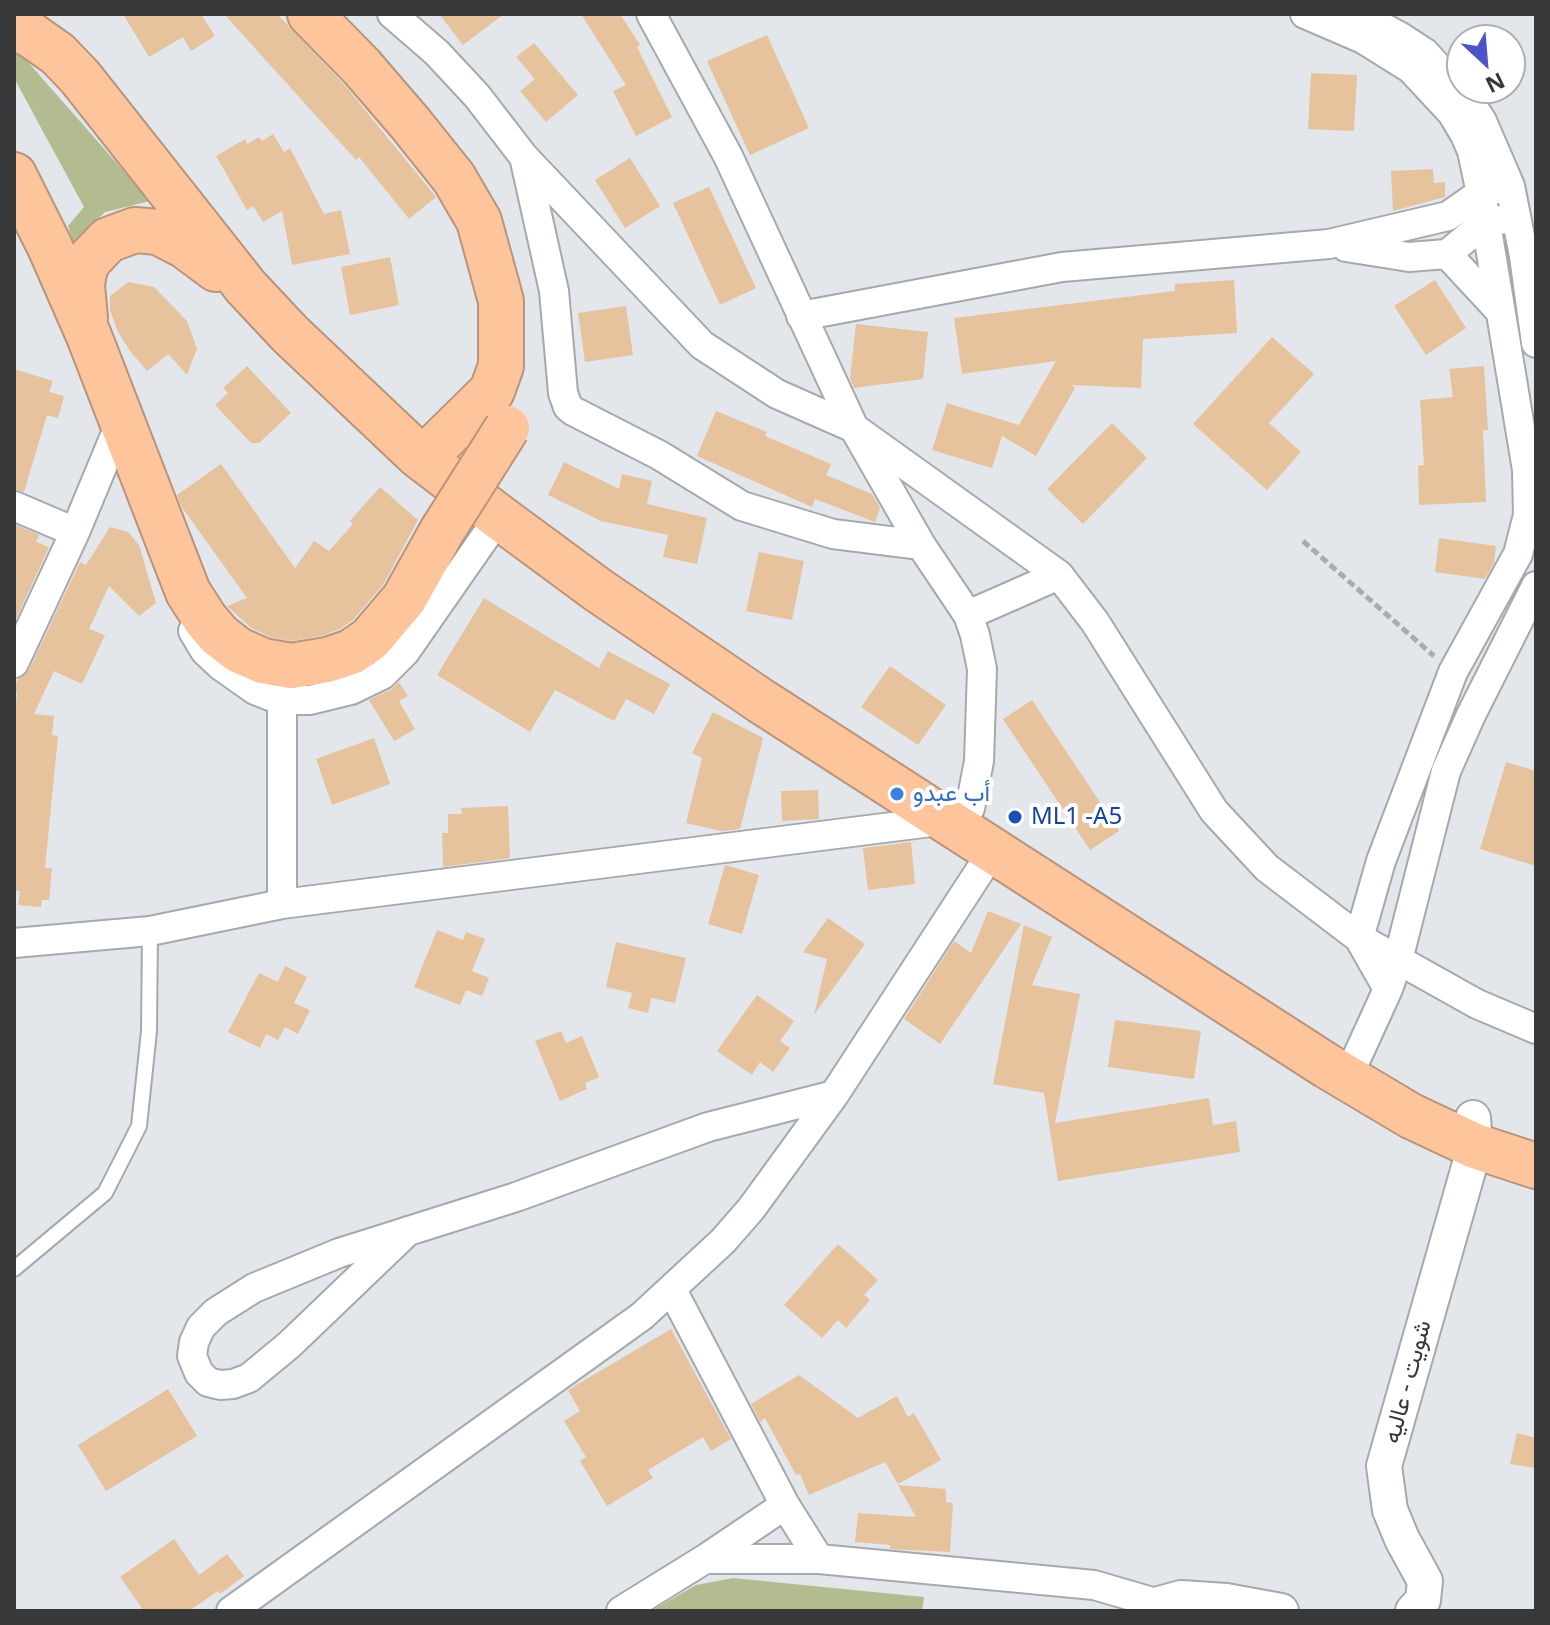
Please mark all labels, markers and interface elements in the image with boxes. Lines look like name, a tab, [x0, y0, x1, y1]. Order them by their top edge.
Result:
north arrow	[1446, 24, 1526, 104]
text: N	[1481, 66, 1510, 101]
place label: أب عبدو	[913, 780, 990, 808]
marker: أب عبدو	[888, 785, 906, 803]
place label: ML1 -A5	[1031, 803, 1122, 831]
marker: ML1 -A5	[1006, 808, 1024, 826]
street label: شويت - عاليه	[1378, 1317, 1438, 1447]

